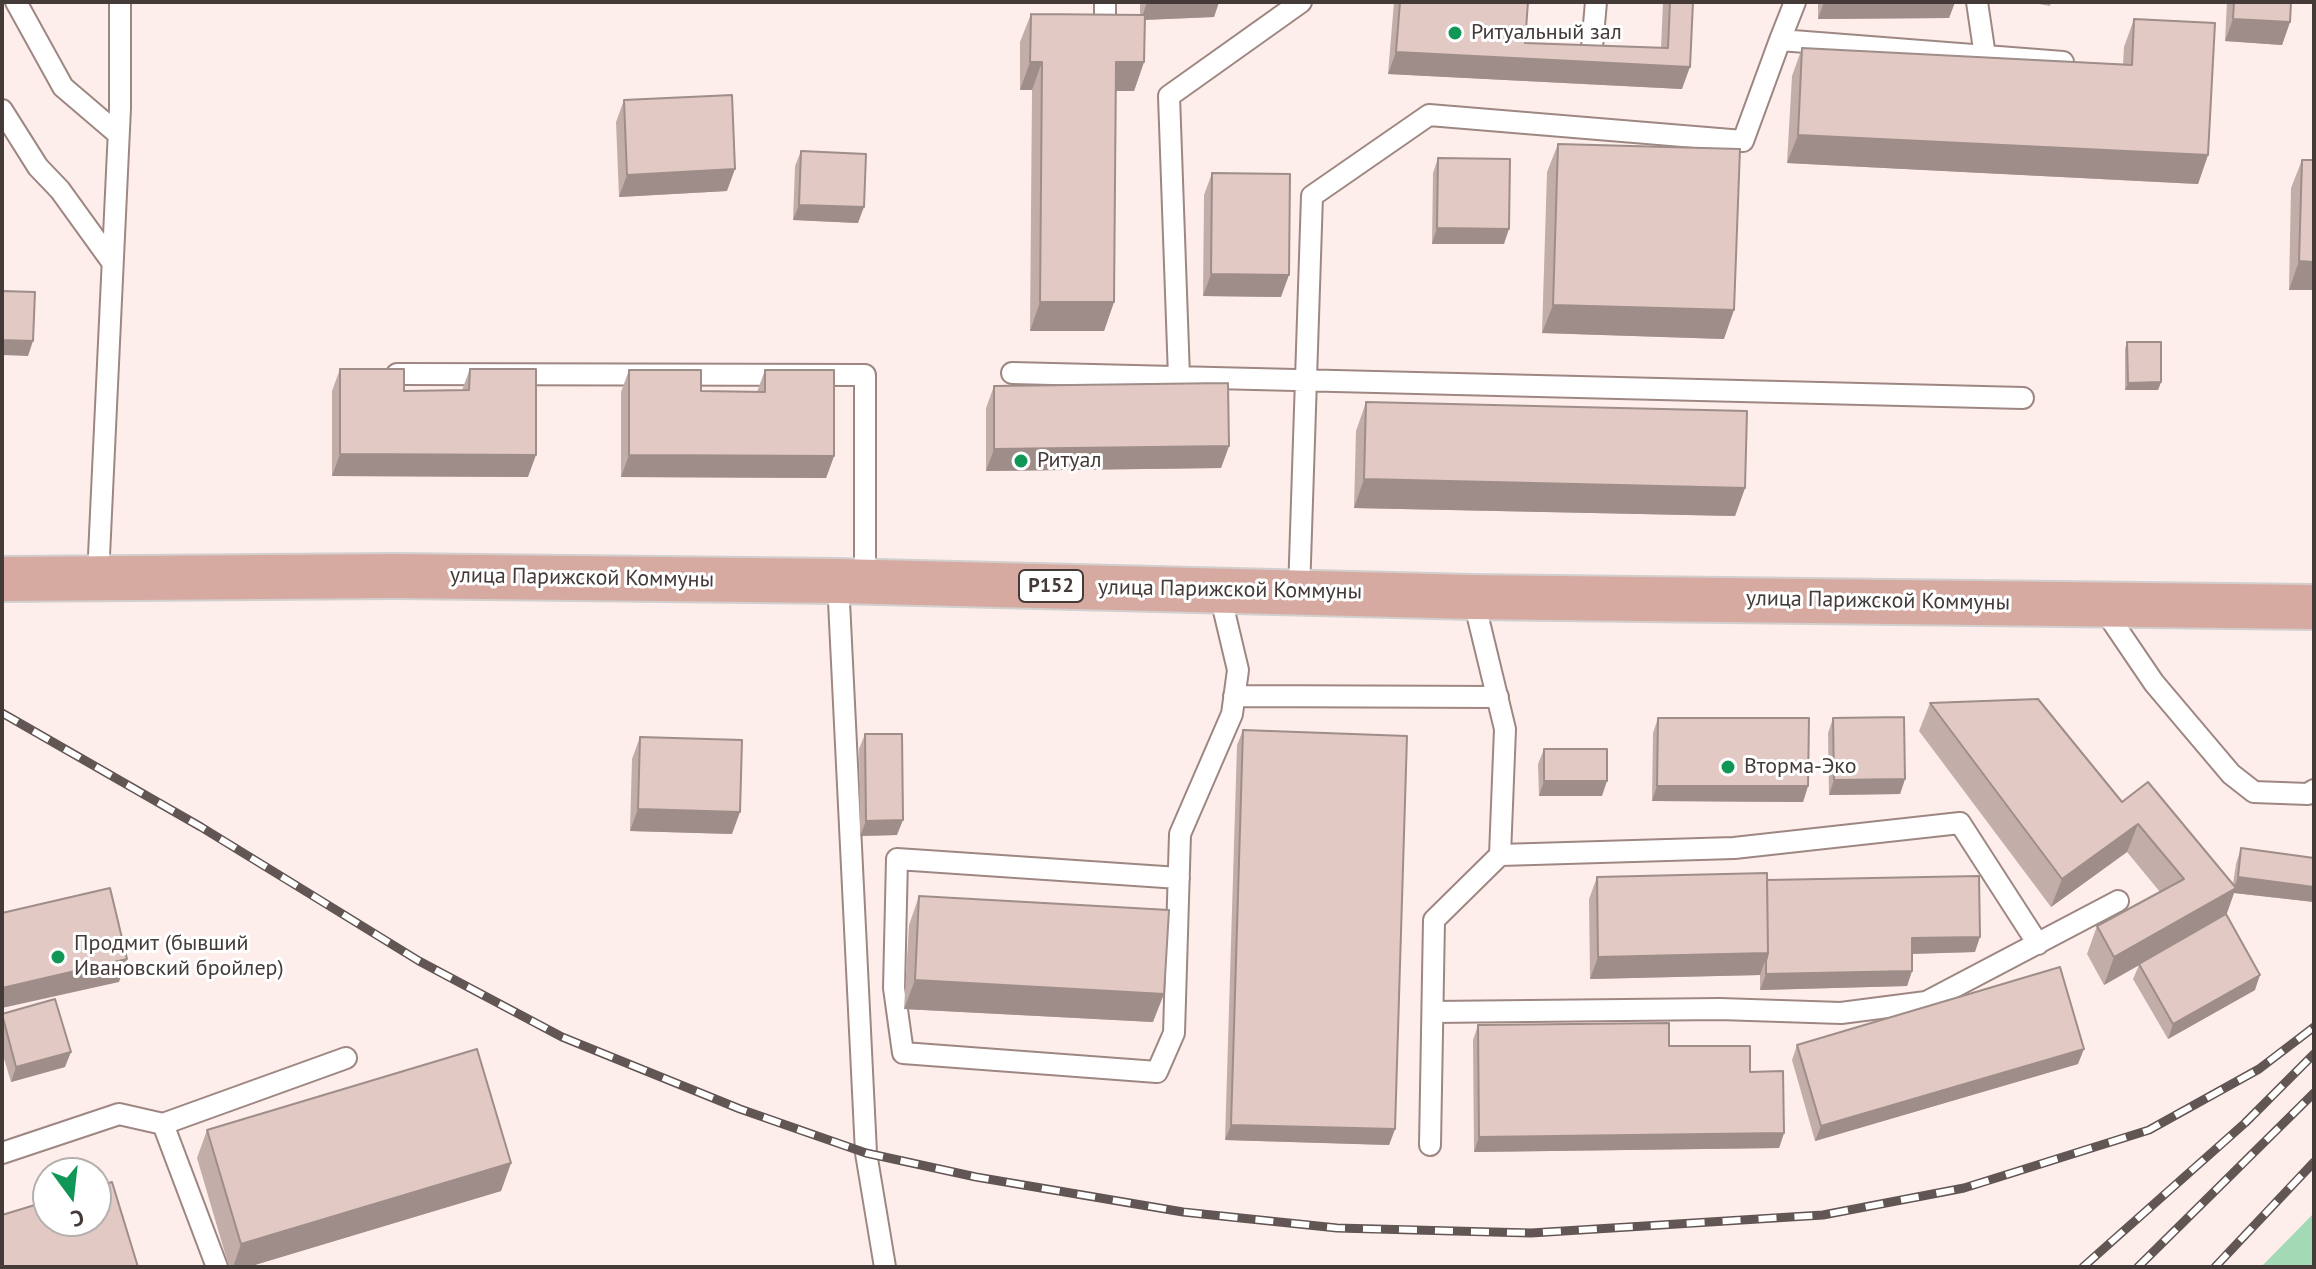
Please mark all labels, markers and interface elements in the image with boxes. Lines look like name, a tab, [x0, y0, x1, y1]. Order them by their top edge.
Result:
place label: Ритуальный зал	[1471, 20, 1622, 46]
marker: Ритуальный зал	[1446, 24, 1464, 42]
place label: Ритуал	[1037, 448, 1102, 474]
marker: Ритуал	[1012, 452, 1030, 470]
street label: улица Парижской Коммуны	[450, 562, 714, 594]
road number: Р152	[1019, 570, 1083, 602]
street label: улица Парижской Коммуны	[1098, 574, 1362, 606]
street label: улица Парижской Коммуны	[1746, 585, 2010, 617]
place label: Вторма-Эко	[1744, 754, 1856, 780]
marker: Вторма-Эко	[1719, 758, 1737, 776]
place label: Продмит (бывший Ивановский бройлер)	[74, 931, 284, 982]
marker: Продмит (бывший Ивановский бройлер)	[49, 948, 67, 966]
north arrow	[32, 1157, 112, 1237]
text: С	[68, 1203, 87, 1233]

